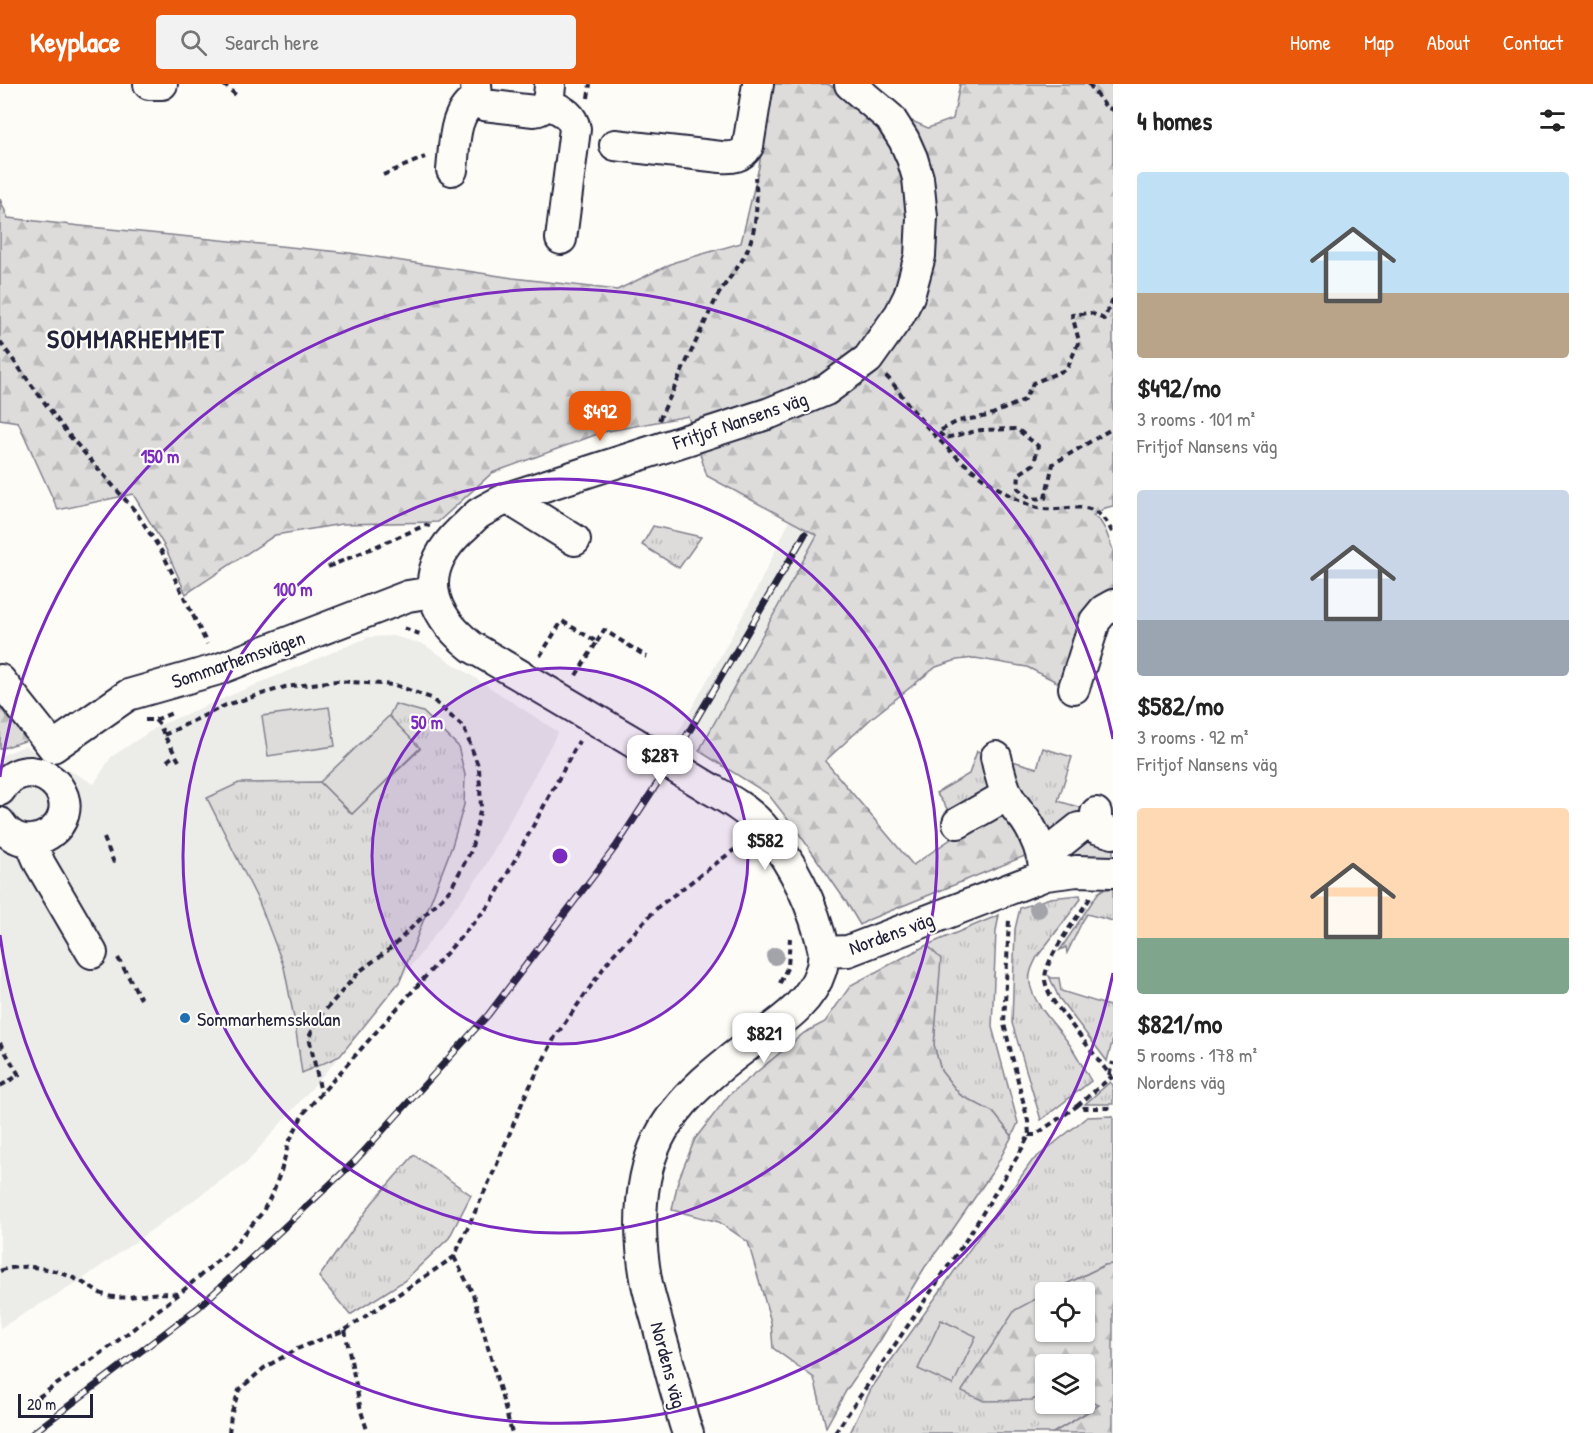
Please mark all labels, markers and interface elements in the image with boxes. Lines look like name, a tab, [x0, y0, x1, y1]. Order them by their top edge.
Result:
search box	[156, 15, 576, 69]
text: Keyplace	[30, 23, 120, 61]
icon: search	[177, 26, 210, 59]
text: Search here	[225, 27, 319, 57]
text: Home	[1290, 28, 1331, 57]
text: Map	[1364, 28, 1394, 57]
text: About	[1427, 28, 1470, 57]
text: Contact	[1503, 28, 1563, 57]
text: 4 homes	[1137, 103, 1212, 138]
icon: filters	[1536, 104, 1569, 137]
icon: home	[1299, 211, 1407, 319]
district label: SOMMARHEMMET	[47, 321, 225, 356]
text: $492/mo	[1137, 370, 1221, 405]
street label: Fritjof Nansens väg	[668, 384, 811, 456]
pin: $492	[564, 391, 636, 442]
text: $492	[583, 397, 617, 424]
text: 3 rooms · 101 m²	[1137, 405, 1255, 432]
text: Fritjof Nansens väg	[1137, 432, 1277, 459]
text: 150 m	[141, 444, 179, 469]
icon: home	[1299, 529, 1407, 637]
text: 100 m	[273, 577, 313, 602]
street label: Sommarhemsvägen	[168, 624, 308, 694]
text: $582/mo	[1137, 688, 1224, 723]
text: 50 m	[411, 710, 443, 735]
text: 3 rooms · 92 m²	[1137, 723, 1248, 750]
pin: $287	[624, 735, 696, 786]
text: $287	[641, 741, 679, 768]
text: Fritjof Nansens väg	[1137, 750, 1277, 777]
pin: $582	[729, 820, 801, 871]
text: $582	[747, 826, 783, 853]
centre of rings	[550, 846, 570, 866]
icon: home	[1299, 847, 1407, 955]
street label: Nordens väg	[845, 905, 937, 961]
place label: Sommarhemsskolan	[197, 1005, 341, 1032]
text: $821/mo	[1137, 1006, 1222, 1041]
marker: Sommarhemsskolan	[178, 1011, 192, 1025]
pin: $821	[728, 1013, 800, 1064]
text: $821	[746, 1019, 782, 1046]
text: 5 rooms · 178 m²	[1137, 1041, 1257, 1068]
text: Nordens väg	[1137, 1068, 1225, 1095]
map controls	[1035, 1282, 1095, 1414]
button: locate	[1035, 1282, 1095, 1342]
street label: Nordens väg	[645, 1319, 693, 1411]
button: layers	[1035, 1354, 1095, 1414]
scale bar	[18, 1391, 93, 1418]
text: 20 m	[27, 1393, 56, 1415]

